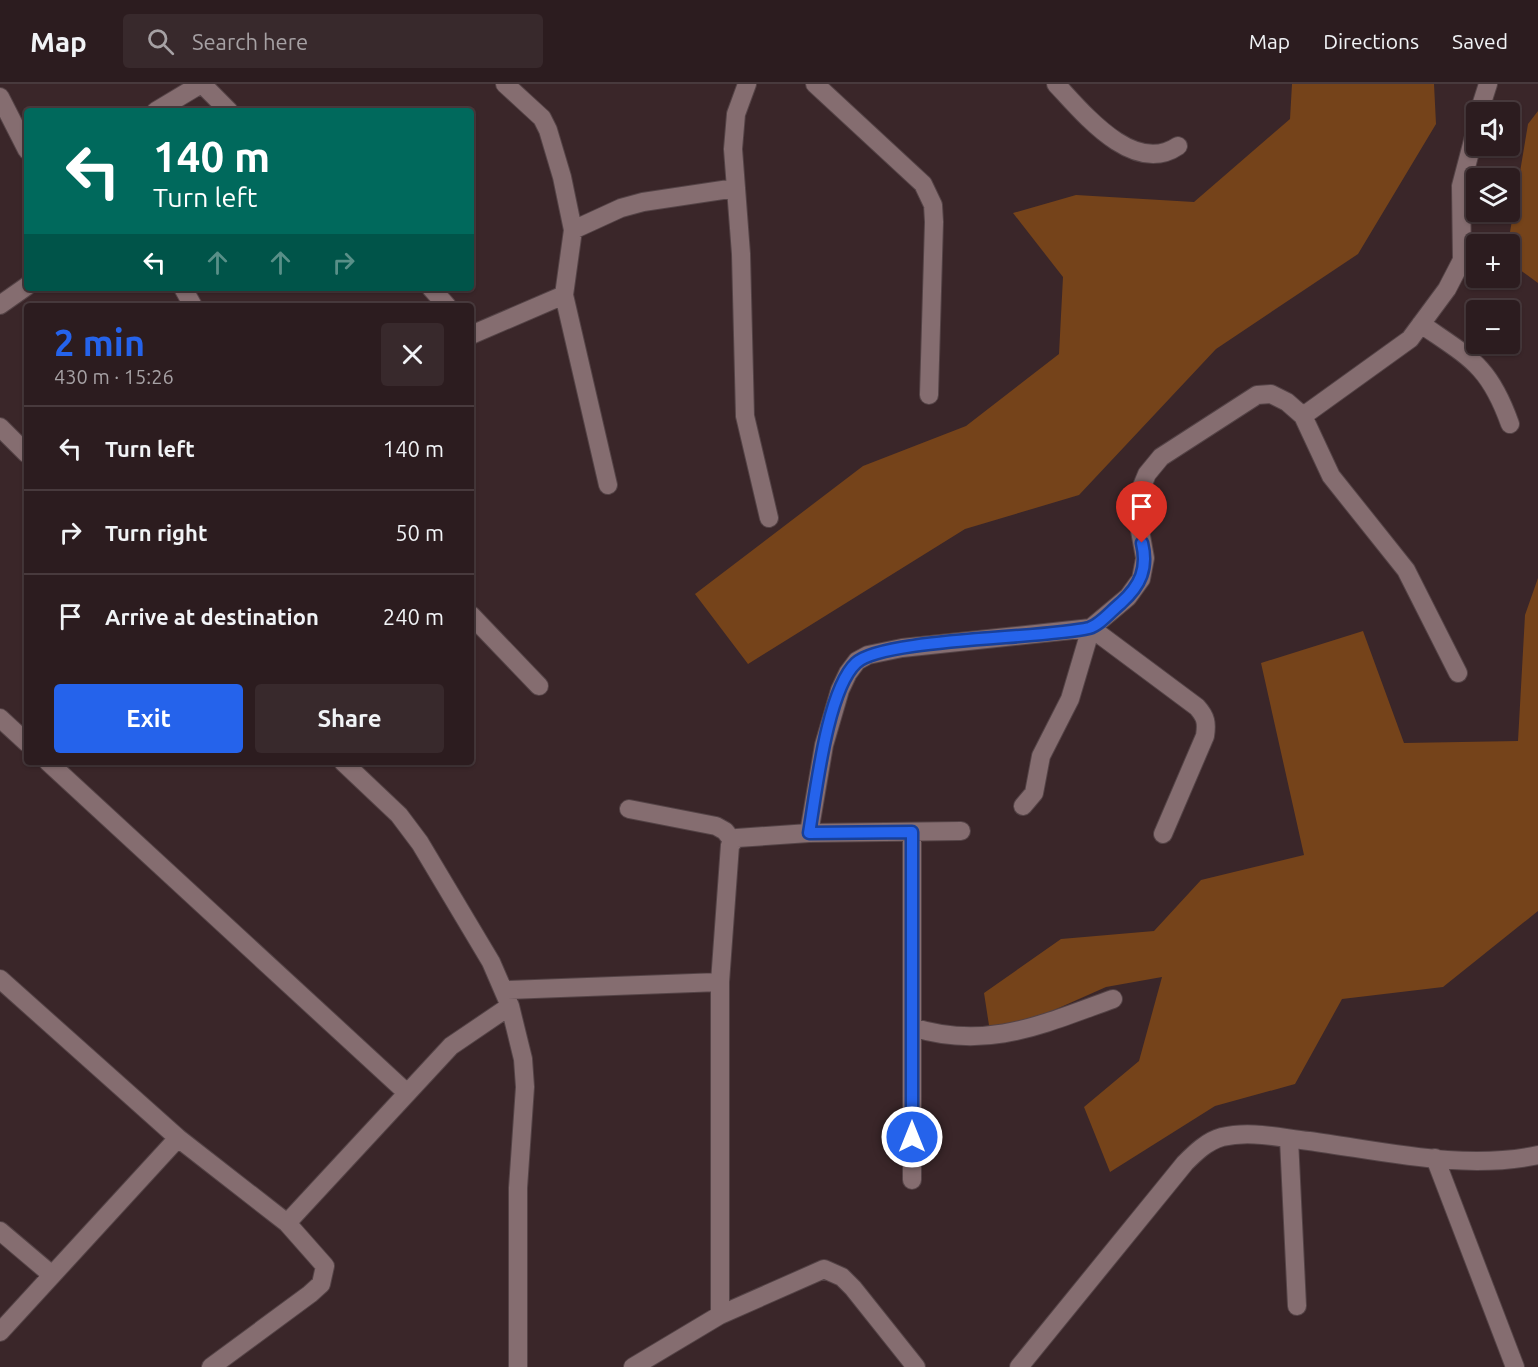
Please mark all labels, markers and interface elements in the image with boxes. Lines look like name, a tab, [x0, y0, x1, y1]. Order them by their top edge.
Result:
search box	[123, 14, 543, 68]
icon: search	[144, 25, 177, 58]
text: Map	[30, 26, 87, 57]
text: Search here	[192, 29, 308, 54]
text: Map	[1249, 29, 1290, 53]
text: Directions	[1323, 29, 1419, 53]
text: Saved	[1452, 29, 1508, 53]
map controls	[1466, 102, 1520, 354]
button: sound	[1466, 102, 1520, 156]
icon: left	[54, 132, 132, 210]
text: 140 m	[153, 133, 270, 180]
button: layers	[1466, 168, 1520, 222]
text: Turn left	[153, 182, 257, 212]
button: +	[1466, 234, 1520, 288]
icon: left	[138, 246, 171, 279]
icon: ahead	[201, 246, 234, 279]
icon: ahead	[264, 246, 297, 279]
icon: right	[327, 246, 360, 279]
button: −	[1466, 300, 1520, 354]
text: 2 min	[54, 322, 145, 363]
button: close	[381, 323, 444, 386]
text: 430 m · 15:26	[54, 365, 174, 388]
icon: left	[54, 432, 87, 465]
text: Turn left	[105, 436, 195, 461]
text: 140 m	[383, 436, 444, 461]
pin	[1116, 481, 1167, 543]
icon: arrive	[1125, 490, 1158, 523]
icon: right	[54, 516, 87, 549]
text: Turn right	[105, 520, 207, 545]
text: 50 m	[395, 520, 444, 545]
icon: arrive	[54, 600, 87, 633]
text: Arrive at destination	[105, 604, 319, 629]
text: 240 m	[383, 604, 444, 629]
button: Exit	[54, 684, 243, 753]
button: Share	[255, 684, 444, 753]
position arrow	[880, 1105, 944, 1169]

